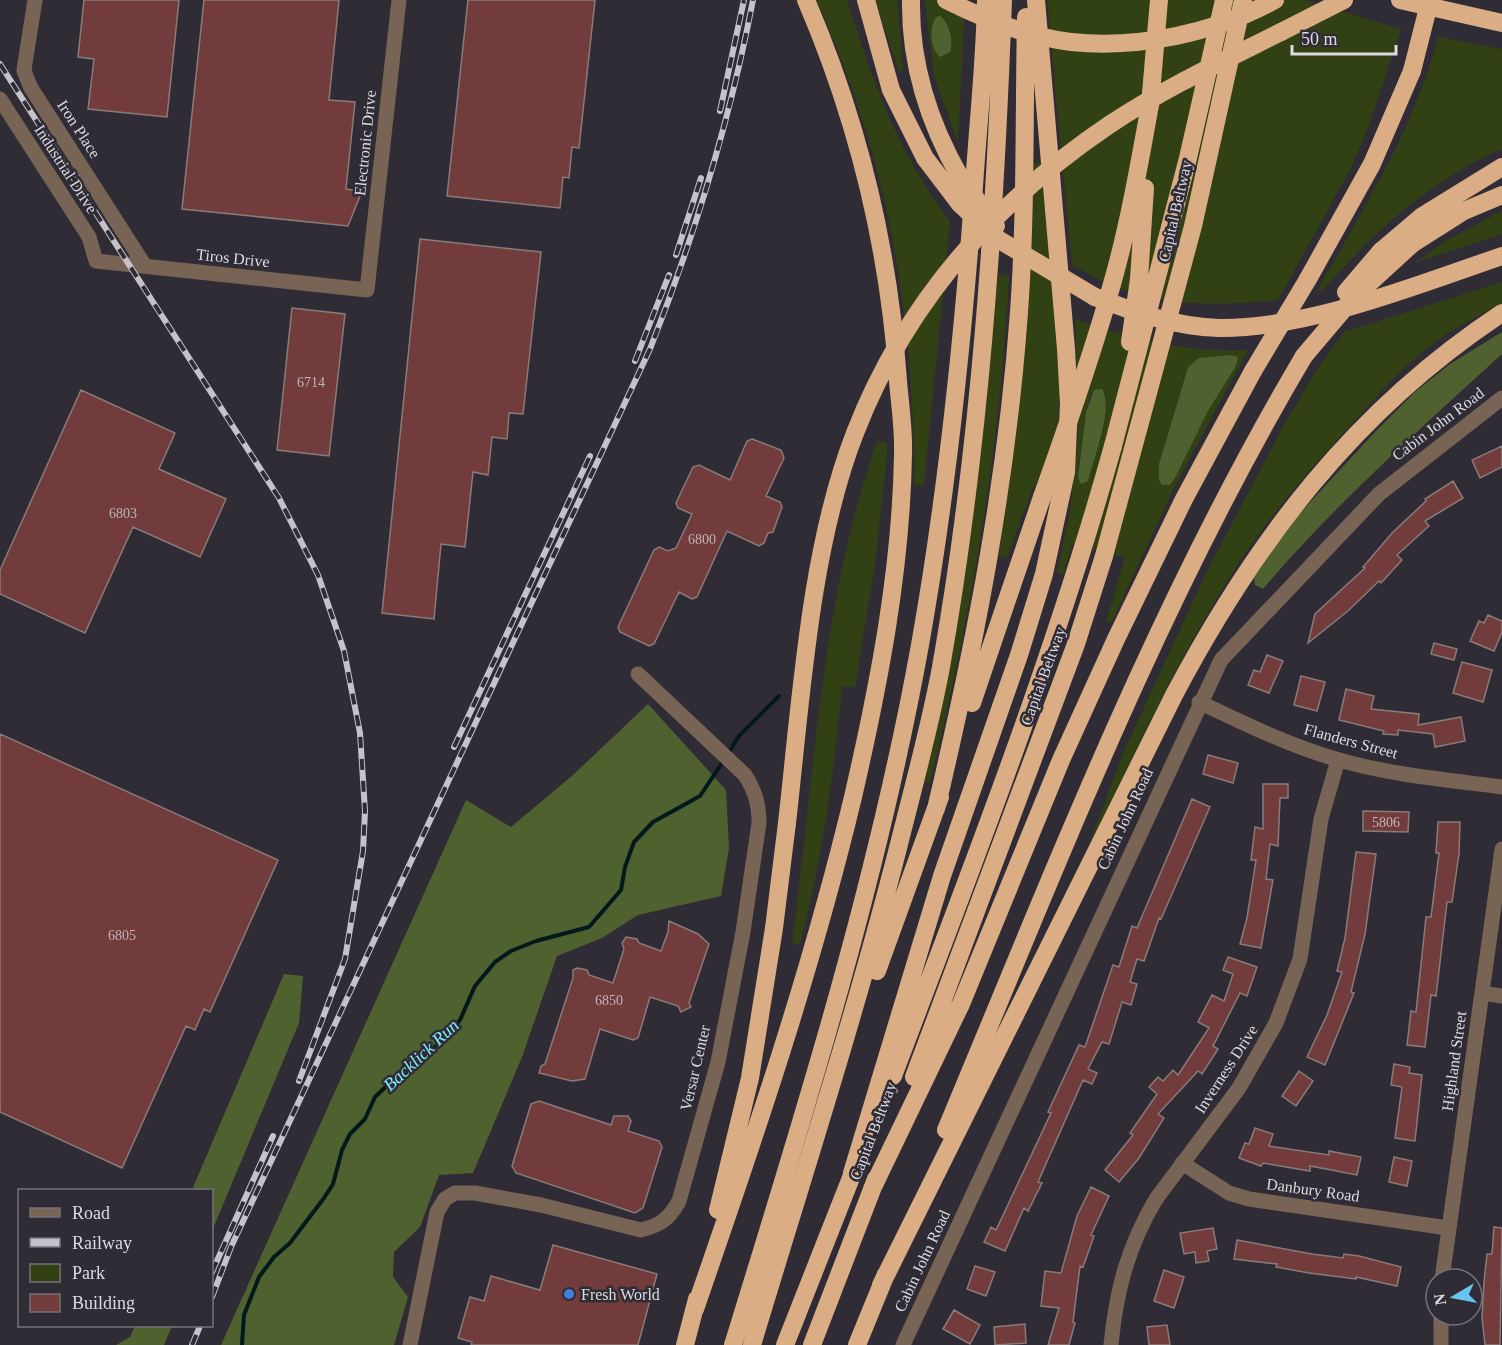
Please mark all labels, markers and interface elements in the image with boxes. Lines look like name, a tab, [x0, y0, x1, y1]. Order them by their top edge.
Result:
scale bar	[1292, 18, 1396, 56]
text: 50 m	[1301, 29, 1338, 49]
street label: Electronic Drive	[351, 89, 379, 197]
street label: Iron Place	[54, 97, 104, 161]
street label: Industrial Drive	[31, 122, 101, 216]
street label: Capital Beltway	[1155, 159, 1196, 264]
street label: Tiros Drive	[195, 246, 271, 270]
house number: 6714	[297, 375, 325, 390]
street label: Cabin John Road	[1389, 384, 1487, 464]
house number: 6803	[109, 506, 137, 521]
house number: 6800	[688, 532, 716, 547]
street label: Capital Beltway	[1017, 624, 1070, 728]
street label: Flanders Street	[1302, 720, 1400, 762]
street label: Cabin John Road	[1094, 765, 1156, 873]
house number: 5806	[1372, 815, 1400, 830]
house number: 6805	[108, 928, 136, 943]
house number: 6850	[595, 993, 623, 1008]
street label: Highland Street	[1439, 1009, 1471, 1112]
water label: Backlick Run	[379, 1015, 463, 1095]
street label: Inverness Drive	[1191, 1022, 1261, 1116]
street label: Versar Center	[677, 1023, 713, 1113]
street label: Capital Beltway	[847, 1080, 900, 1183]
street label: Danbury Road	[1265, 1175, 1361, 1206]
legend	[18, 1189, 213, 1327]
text: Road	[72, 1203, 110, 1223]
street label: Cabin John Road	[891, 1207, 953, 1315]
text: Railway	[72, 1233, 132, 1253]
text: Park	[72, 1263, 105, 1283]
north arrow	[1424, 1267, 1484, 1327]
place label: Fresh World	[581, 1286, 660, 1303]
marker: Fresh World	[562, 1287, 576, 1301]
text: N	[1430, 1292, 1449, 1307]
text: Building	[72, 1293, 135, 1313]

